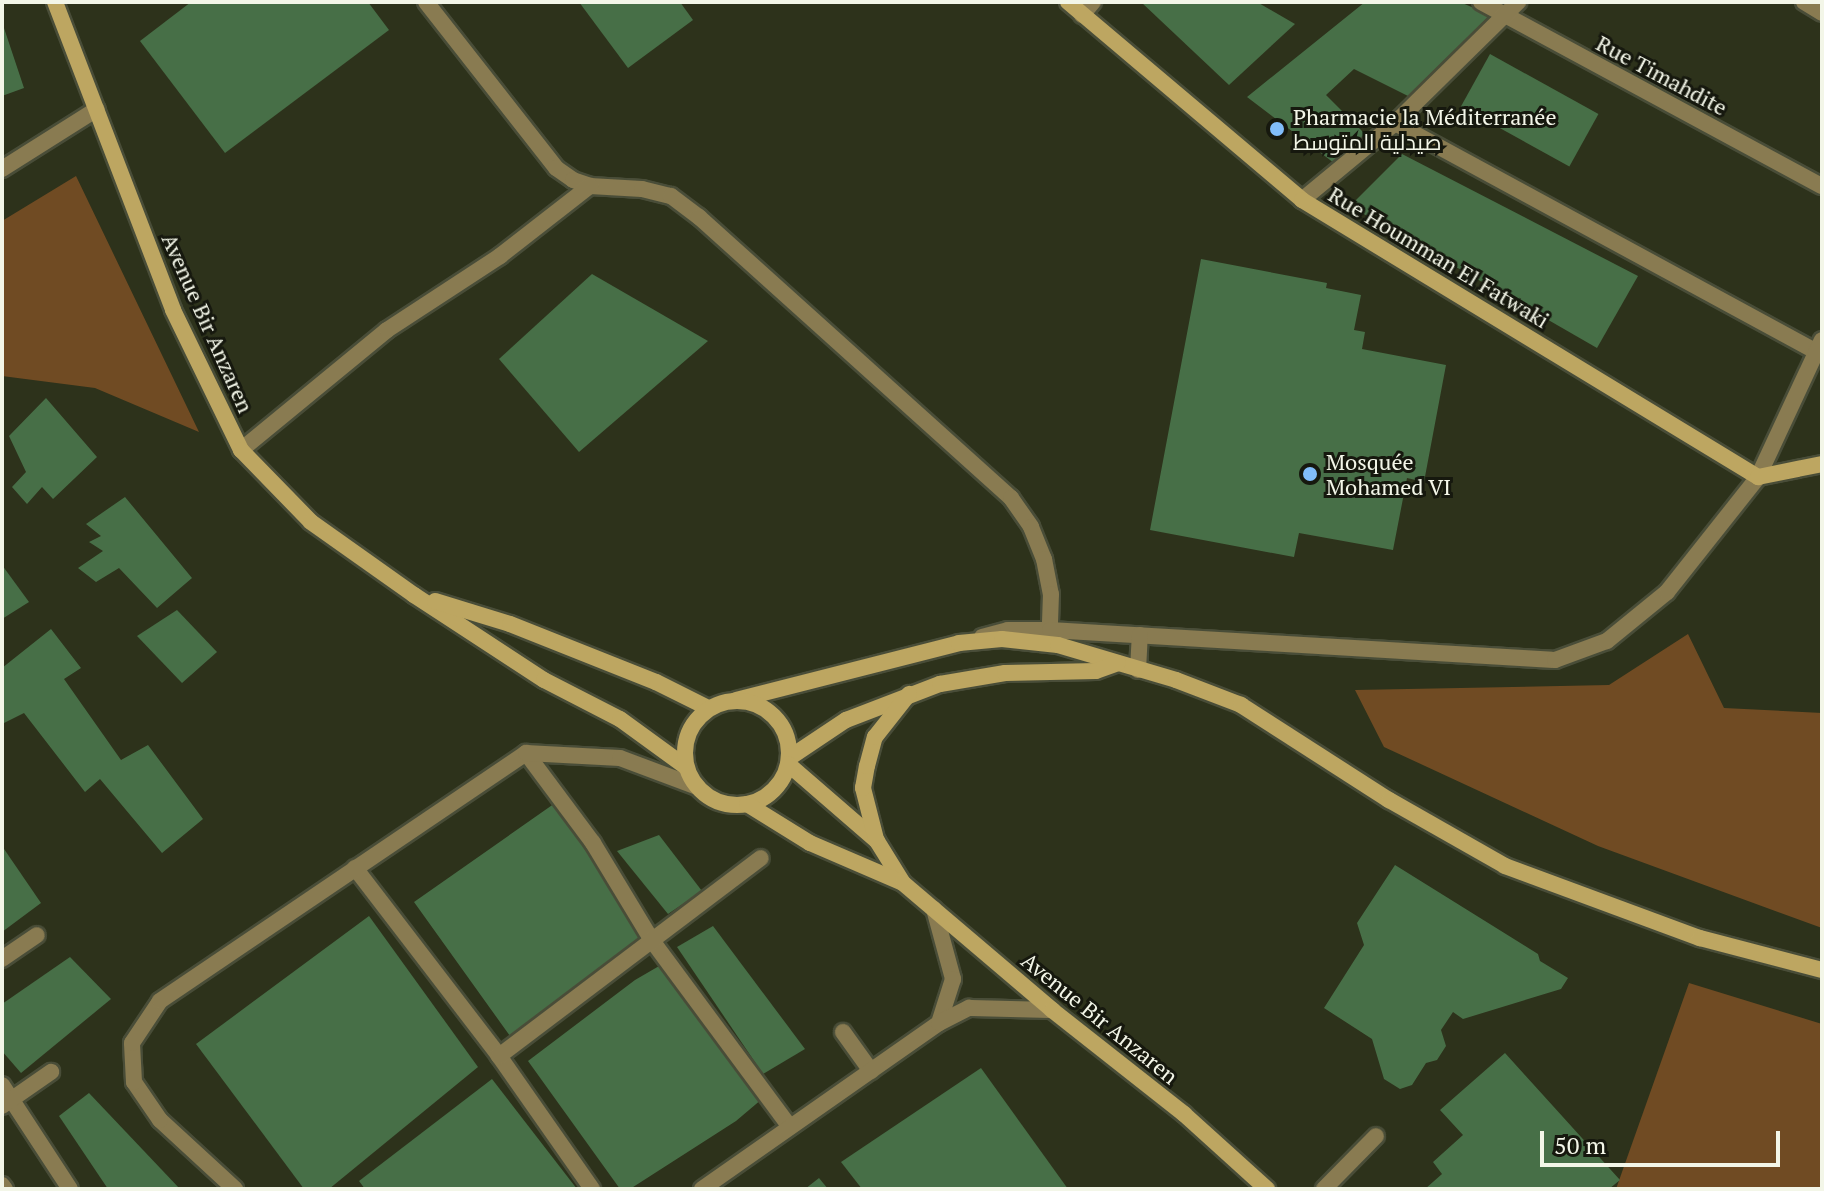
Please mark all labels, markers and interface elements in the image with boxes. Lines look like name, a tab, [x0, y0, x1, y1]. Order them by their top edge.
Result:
street label: Rue Timahdite	[1592, 29, 1732, 121]
place label: Pharmacie la Méditerranée صيدلية المتوسط	[1293, 103, 1556, 154]
marker: Pharmacie la Méditerranée صيدلية المتوسط	[1268, 120, 1286, 138]
street label: Rue Houmman El Fatwaki	[1324, 181, 1554, 333]
street label: Avenue Bir Anzaren	[157, 229, 259, 417]
place label: Mosquée Mohamed VI	[1326, 448, 1452, 500]
marker: Mosquée Mohamed VI	[1301, 465, 1319, 483]
street label: Avenue Bir Anzaren	[1016, 947, 1184, 1089]
scale bar	[1544, 1115, 1784, 1165]
text: 50 m	[1554, 1129, 1606, 1161]

